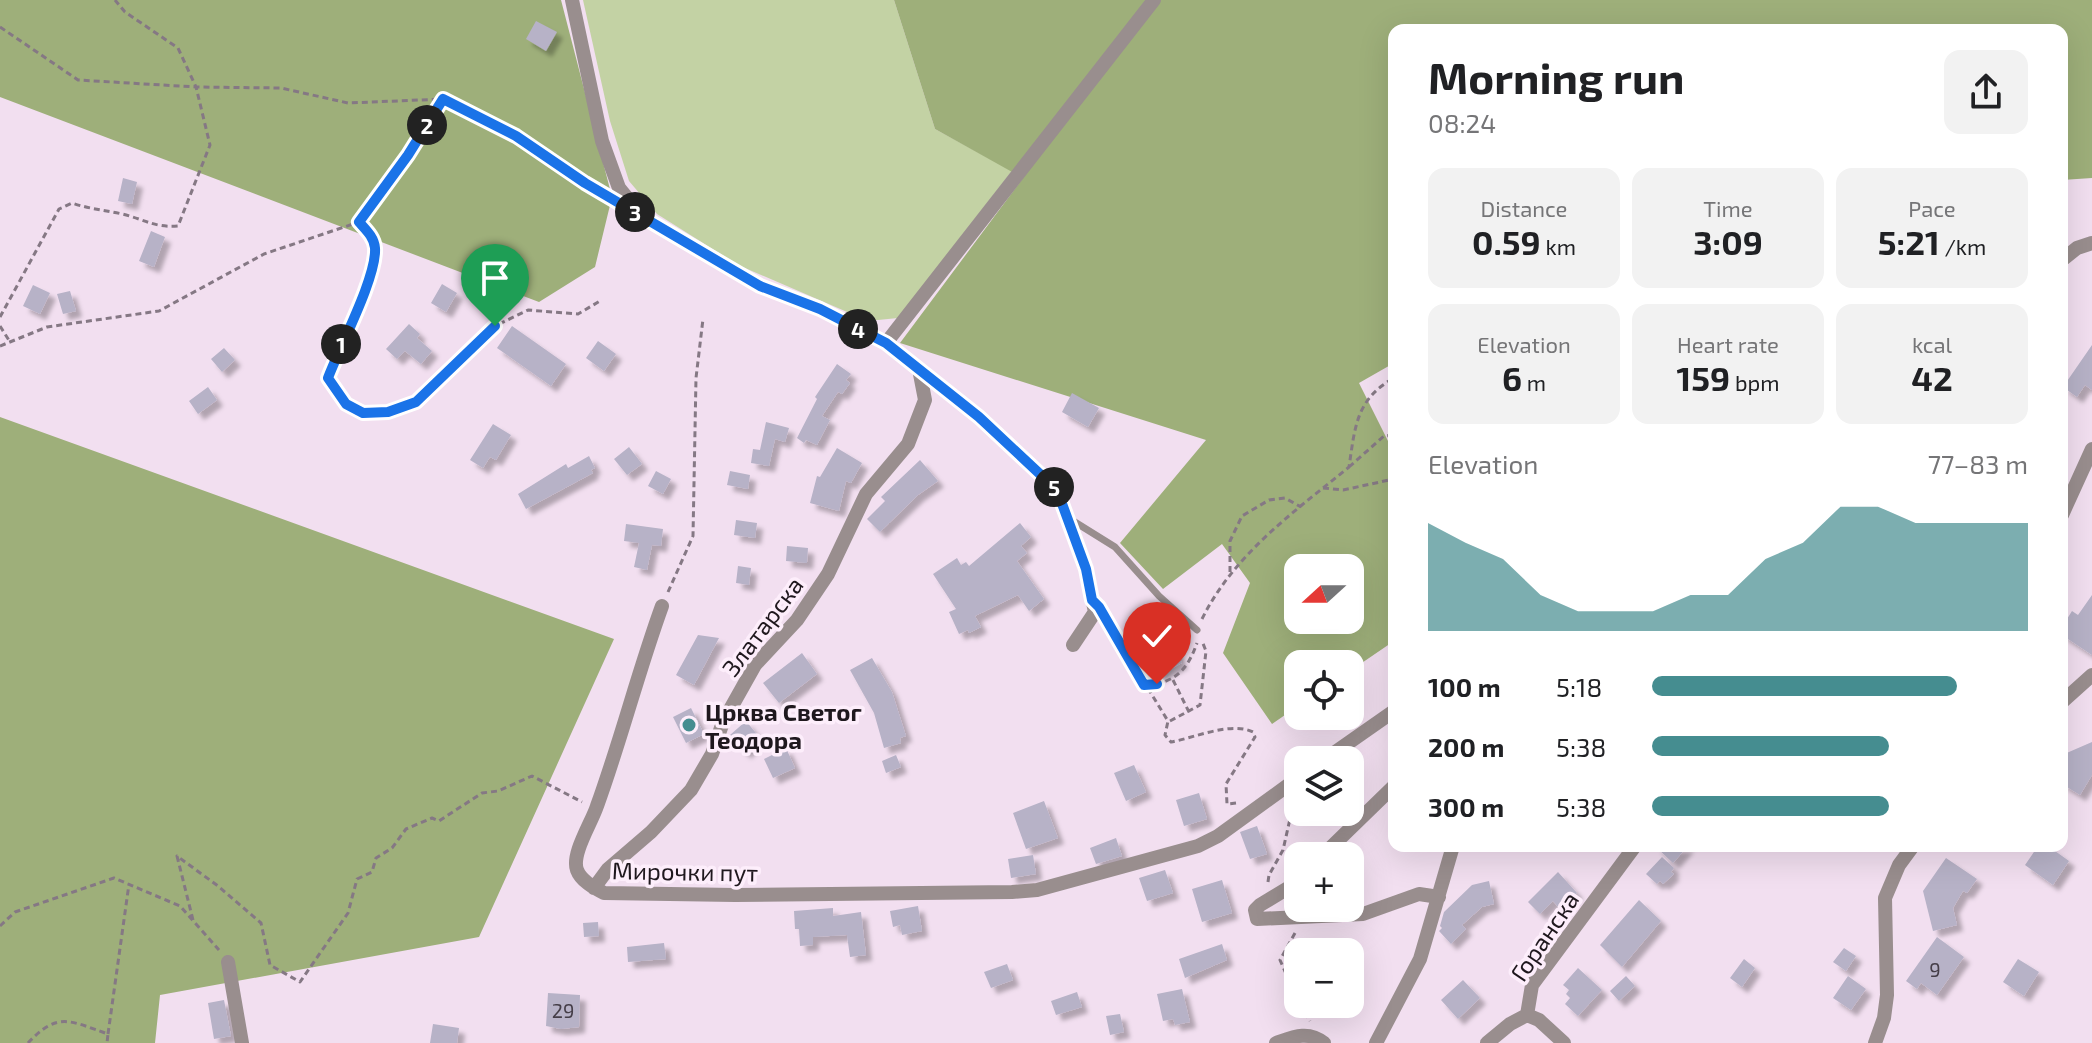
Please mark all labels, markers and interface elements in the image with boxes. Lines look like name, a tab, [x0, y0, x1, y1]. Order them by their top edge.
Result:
text: Morning run	[1428, 50, 1684, 103]
button: share	[1944, 50, 2028, 134]
pin: 2	[407, 105, 447, 145]
text: 08:24	[1428, 107, 1496, 138]
text: 2	[421, 112, 433, 138]
pin: 3	[615, 192, 655, 232]
text: Distance	[1481, 195, 1567, 221]
text: Time	[1703, 195, 1753, 221]
text: Pace	[1908, 195, 1956, 221]
text: 3	[629, 199, 641, 225]
text: 0.59	[1472, 221, 1541, 262]
text: 3:09	[1693, 221, 1763, 262]
text: 5:21	[1878, 221, 1940, 262]
text: km	[1541, 233, 1576, 259]
text: /km	[1940, 233, 1986, 259]
pin	[461, 244, 529, 326]
icon: arrive	[473, 256, 517, 300]
pin: 4	[838, 309, 878, 349]
text: 4	[851, 316, 865, 342]
pin: 1	[321, 324, 361, 364]
text: 1	[336, 331, 346, 357]
text: Elevation	[1477, 331, 1571, 357]
text: Heart rate	[1677, 331, 1779, 357]
text: kcal	[1912, 331, 1952, 357]
text: 6	[1502, 357, 1522, 398]
text: 159	[1676, 357, 1730, 398]
text: 42	[1911, 357, 1953, 398]
text: m	[1522, 369, 1546, 395]
text: bpm	[1730, 369, 1780, 395]
text: Elevation	[1428, 448, 1538, 479]
text: 77–83 m	[1928, 448, 2028, 479]
pin: 5	[1034, 467, 1074, 507]
text: 5	[1048, 474, 1060, 500]
north arrow	[1284, 554, 1364, 634]
map controls	[1284, 554, 1364, 1018]
street label: Златарска	[715, 571, 809, 681]
pin	[1123, 602, 1191, 684]
icon: check	[1135, 614, 1179, 658]
button: locate	[1284, 650, 1364, 730]
text: 100 m	[1428, 671, 1501, 702]
text: 5:18	[1556, 671, 1602, 702]
place label: Црква Светог Теодора	[705, 697, 862, 754]
marker: Црква Светог Теодора	[680, 716, 698, 734]
text: 200 m	[1428, 731, 1504, 762]
text: 5:38	[1556, 731, 1606, 762]
button: layers	[1284, 746, 1364, 826]
text: 300 m	[1428, 791, 1504, 822]
text: 5:38	[1556, 791, 1606, 822]
button: +	[1284, 842, 1364, 922]
street label: Мирочки пут	[612, 855, 759, 888]
street label: Горанска	[1504, 886, 1584, 986]
button: −	[1284, 938, 1364, 1018]
house number: 9	[1929, 957, 1941, 981]
house number: 29	[552, 998, 574, 1022]

